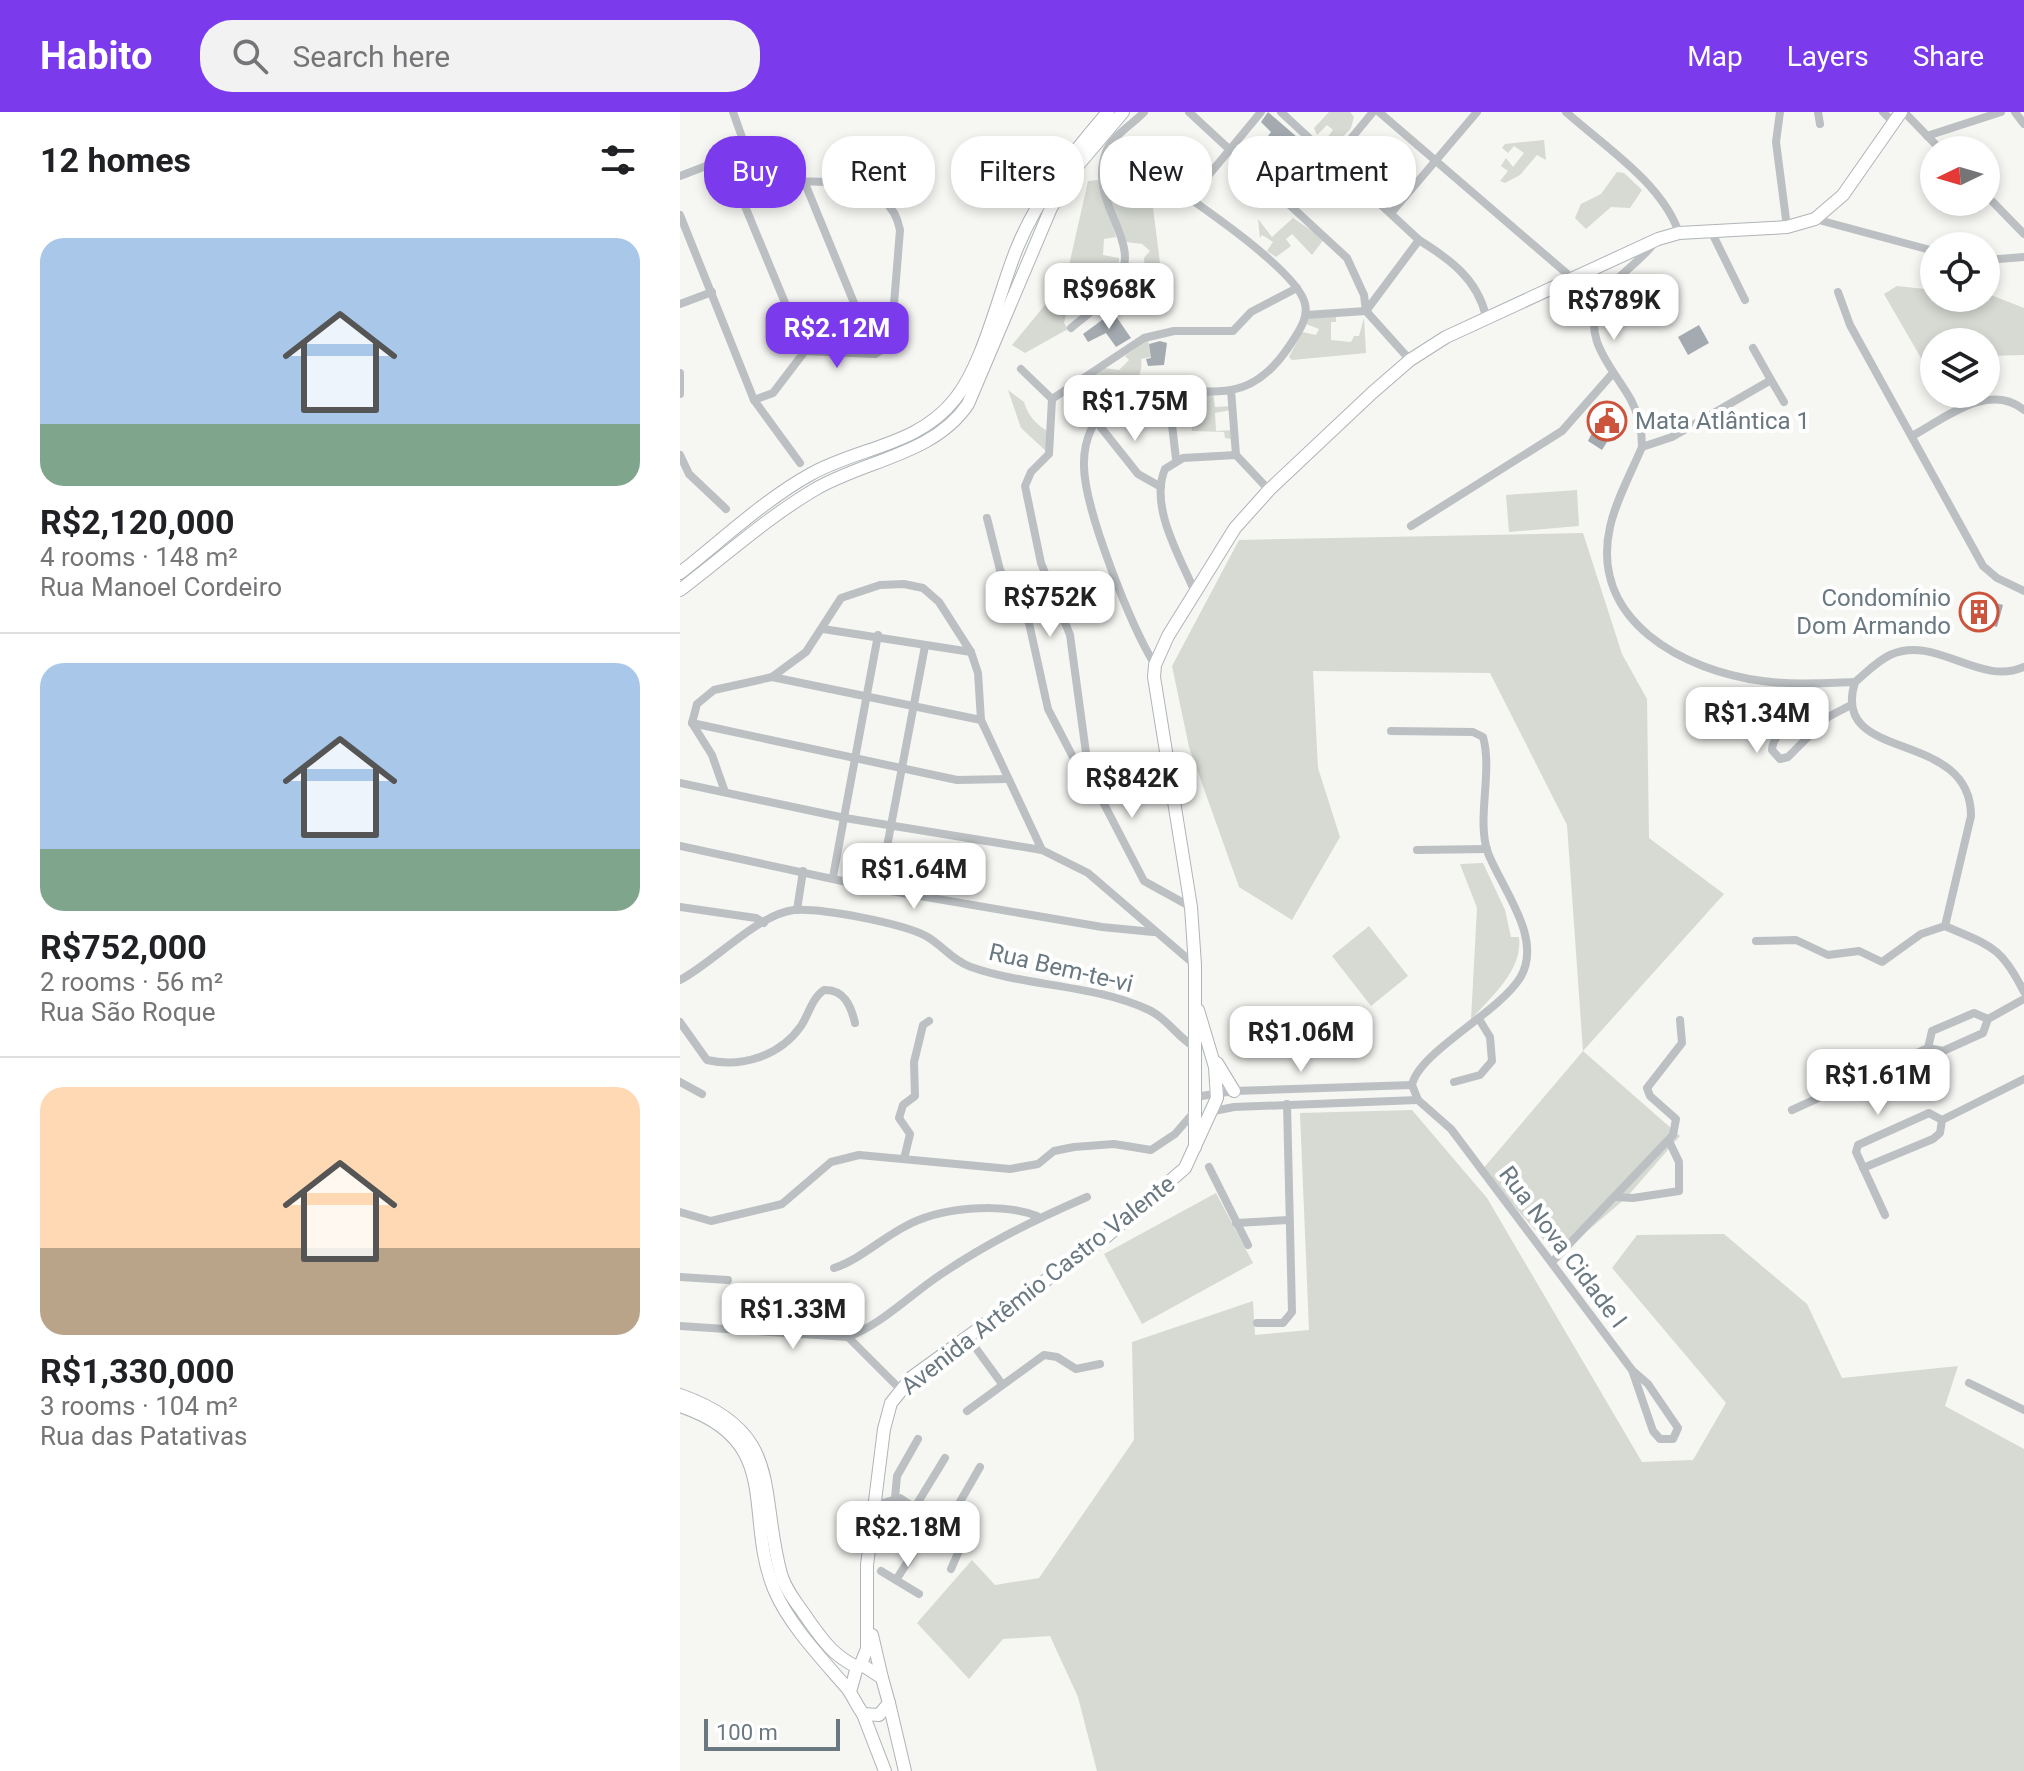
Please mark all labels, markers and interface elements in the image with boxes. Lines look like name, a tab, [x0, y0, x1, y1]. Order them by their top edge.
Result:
search box	[200, 20, 760, 92]
text: Habito	[40, 34, 152, 78]
icon: search	[228, 34, 272, 78]
text: Search here	[292, 39, 450, 74]
text: Map	[1687, 40, 1743, 73]
text: Layers	[1787, 40, 1869, 73]
text: Share	[1913, 40, 1984, 73]
chip: Buy	[704, 136, 806, 208]
chip: Rent	[822, 136, 935, 208]
chip: Filters	[951, 136, 1084, 208]
chip: New	[1100, 136, 1212, 208]
chip: Apartment	[1228, 136, 1416, 208]
north arrow	[1920, 136, 2000, 216]
map controls	[1920, 136, 2000, 408]
icon: filters	[596, 138, 640, 182]
text: 12 homes	[40, 140, 191, 180]
button: locate	[1920, 232, 2000, 312]
pin: R$968K	[1044, 263, 1174, 331]
text: R$968K	[1063, 274, 1155, 304]
pin: R$789K	[1549, 274, 1679, 342]
text: R$789K	[1568, 285, 1660, 315]
icon: home	[268, 290, 412, 434]
pin: R$2.12M	[763, 302, 911, 370]
text: R$2.12M	[784, 313, 890, 343]
button: layers	[1920, 328, 2000, 408]
pin: R$1.75M	[1061, 375, 1209, 443]
text: R$1.75M	[1082, 386, 1188, 416]
public building icon: Mata Atlântica 1	[1586, 400, 1628, 442]
place label: Mata Atlântica 1	[1635, 407, 1810, 435]
text: R$2,120,000	[40, 502, 235, 542]
text: 4 rooms · 148 m²	[40, 542, 238, 572]
pin: R$752K	[985, 571, 1115, 639]
text: Rua Manoel Cordeiro	[40, 572, 282, 602]
text: R$752K	[1004, 582, 1096, 612]
place label: Condomínio Dom Armando	[1796, 584, 1951, 640]
building icon: Condomínio Dom Armando	[1958, 591, 2000, 633]
pin: R$1.34M	[1683, 687, 1831, 755]
text: R$1.34M	[1704, 698, 1810, 728]
icon: home	[268, 715, 412, 859]
pin: R$842K	[1067, 752, 1197, 820]
text: R$842K	[1086, 763, 1178, 793]
pin: R$1.64M	[840, 843, 988, 911]
text: R$1.64M	[861, 854, 967, 884]
text: R$752,000	[40, 927, 207, 967]
street label: Rua Bem-te-vi	[986, 938, 1136, 998]
text: 2 rooms · 56 m²	[40, 967, 223, 997]
text: Rua São Roque	[40, 997, 216, 1027]
pin: R$1.06M	[1227, 1006, 1375, 1074]
text: R$1.06M	[1248, 1017, 1354, 1047]
pin: R$1.61M	[1804, 1049, 1952, 1117]
text: R$1.61M	[1825, 1060, 1931, 1090]
icon: home	[268, 1139, 412, 1283]
street label: Rua Nova Cidade I	[1493, 1161, 1633, 1333]
street label: Avenida Artêmio Castro Valente	[896, 1170, 1180, 1400]
pin: R$1.33M	[719, 1283, 867, 1351]
text: R$1.33M	[740, 1294, 846, 1324]
text: R$1,330,000	[40, 1351, 235, 1391]
text: 3 rooms · 104 m²	[40, 1391, 238, 1421]
text: Rua das Patativas	[40, 1421, 247, 1451]
pin: R$2.18M	[834, 1501, 982, 1569]
text: R$2.18M	[855, 1512, 961, 1542]
scale bar	[704, 1715, 840, 1751]
text: 100 m	[716, 1720, 778, 1745]

